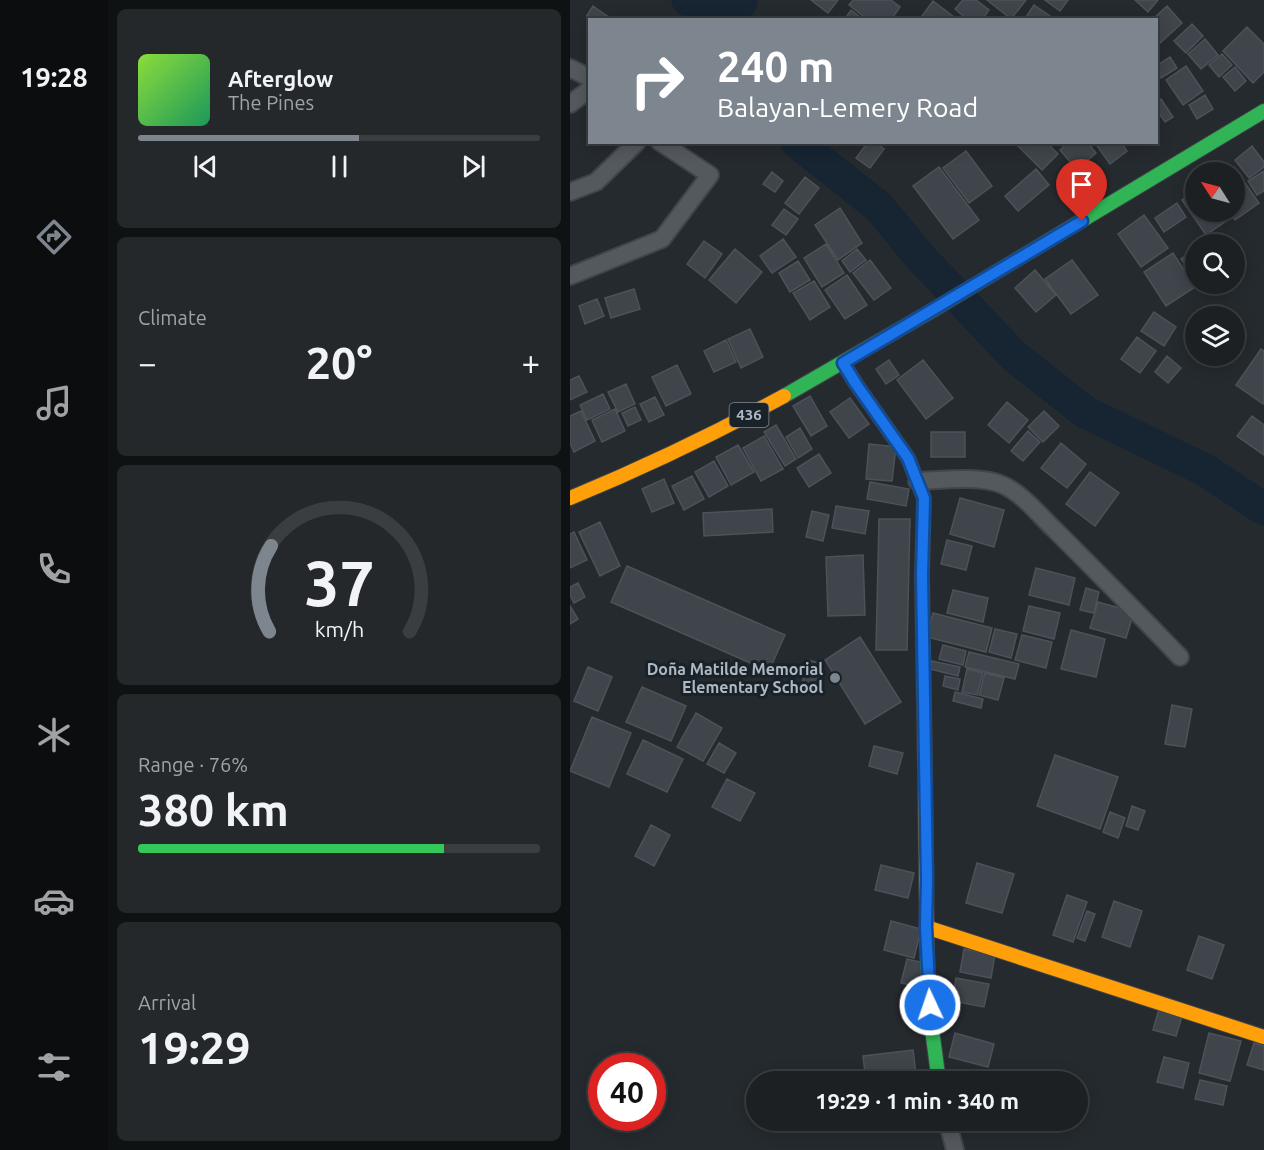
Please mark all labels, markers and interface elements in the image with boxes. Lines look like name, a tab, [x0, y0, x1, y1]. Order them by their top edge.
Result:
icon: right	[618, 42, 696, 120]
text: 240 m	[717, 43, 834, 90]
text: 19:28	[20, 62, 88, 92]
text: Afterglow	[228, 66, 333, 91]
text: The Pines	[228, 91, 314, 114]
text: Balayan-Lemery Road	[717, 92, 978, 122]
icon: previous	[189, 150, 222, 183]
icon: pause	[323, 150, 356, 183]
icon: next	[457, 150, 490, 183]
pin	[1056, 159, 1107, 221]
north arrow	[1185, 162, 1245, 222]
map controls	[1185, 162, 1245, 366]
icon: arrive	[1065, 168, 1098, 201]
icon: directions	[33, 216, 75, 258]
button: search	[1185, 234, 1245, 294]
text: Climate	[138, 306, 207, 329]
button: layers	[1185, 306, 1245, 366]
text: 20°	[306, 337, 372, 388]
text: −	[138, 344, 157, 381]
text: +	[521, 344, 540, 381]
icon: music	[33, 382, 75, 424]
road number: 436	[730, 403, 768, 427]
icon: phone	[33, 548, 75, 590]
text: 37	[304, 548, 374, 618]
text: km/h	[314, 617, 364, 641]
place label: Doña Matilde Memorial Elementary School	[647, 660, 823, 696]
marker: Doña Matilde Memorial Elementary School	[828, 671, 842, 685]
icon: climate	[33, 714, 75, 756]
text: Range · 76%	[138, 753, 248, 776]
text: 380 km	[138, 784, 289, 835]
icon: car	[33, 880, 75, 922]
position arrow	[898, 973, 962, 1037]
text: Arrival	[138, 991, 196, 1014]
text: 19:29	[138, 1022, 251, 1073]
icon: filters	[33, 1046, 75, 1088]
speed limit sign: 40	[588, 1053, 666, 1131]
text: 19:29 · 1 min · 340 m	[815, 1088, 1019, 1113]

